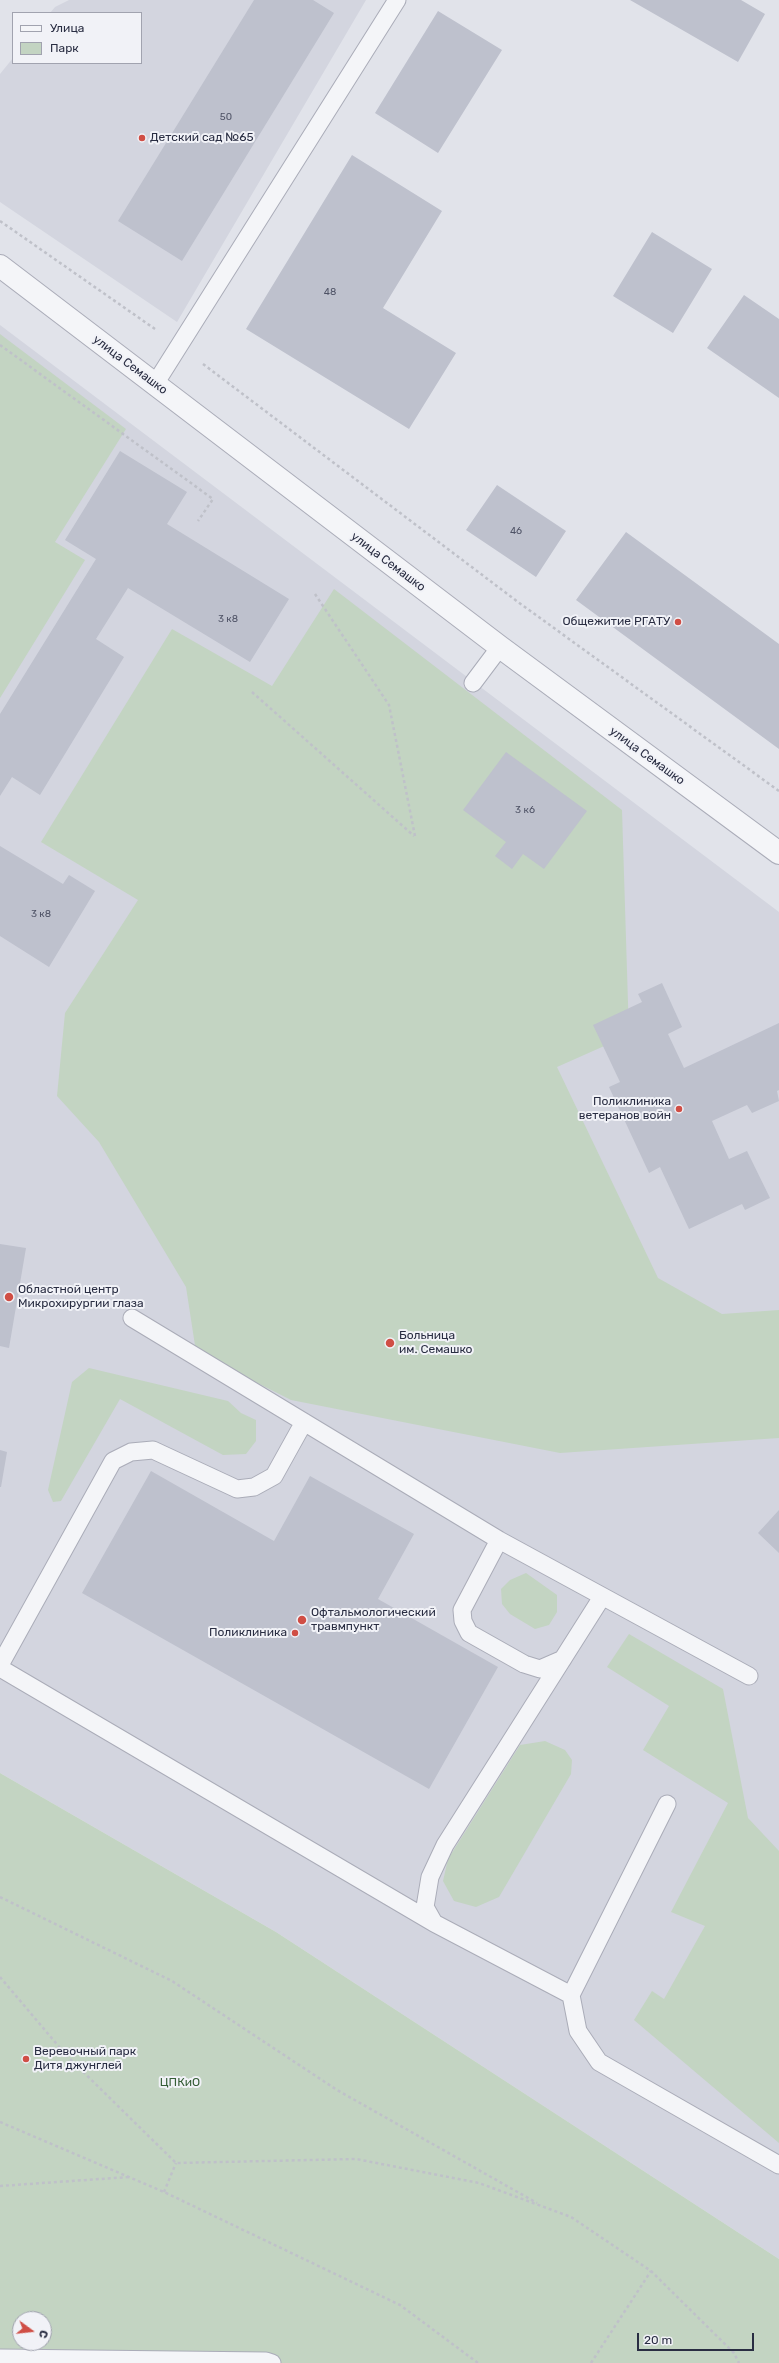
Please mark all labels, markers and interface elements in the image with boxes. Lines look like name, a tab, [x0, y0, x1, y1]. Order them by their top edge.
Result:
legend	[12, 12, 142, 64]
text: Улица	[50, 21, 84, 35]
text: Парк	[50, 41, 79, 55]
house number: 50	[220, 111, 232, 123]
place label: Детский сад №65	[150, 131, 254, 145]
marker: Детский сад №65	[137, 133, 147, 143]
house number: 48	[324, 286, 336, 298]
street label: улица Семашко	[90, 332, 170, 398]
house number: 46	[510, 525, 522, 537]
street label: улица Семашко	[348, 529, 428, 595]
house number: 3 к8	[218, 613, 238, 625]
place label: Общежитие РГАТУ	[562, 615, 670, 629]
marker: Общежитие РГАТУ	[673, 617, 683, 627]
street label: улица Семашко	[607, 724, 687, 788]
house number: 3 к6	[515, 804, 535, 816]
house number: 3 к8	[31, 908, 51, 920]
place label: Поликлиника ветеранов войн	[579, 1095, 671, 1123]
marker: Поликлиника ветеранов войн	[674, 1104, 684, 1114]
place label: Областной центр Микрохирургии глаза	[18, 1283, 144, 1311]
marker: Областной центр Микрохирургии глаза	[3, 1291, 15, 1303]
place label: Больница им. Семашко	[399, 1329, 472, 1357]
marker: Больница им. Семашко	[384, 1337, 396, 1349]
place label: Офтальмологический травмпункт	[311, 1606, 436, 1634]
marker: Офтальмологический травмпункт	[296, 1614, 308, 1626]
place label: Поликлиника	[209, 1626, 287, 1640]
marker: Поликлиника	[290, 1628, 300, 1638]
place label: Веревочный парк Дитя джунглей	[34, 2045, 136, 2073]
marker: Веревочный парк Дитя джунглей	[21, 2054, 31, 2064]
park label: ЦПКиО	[160, 2076, 200, 2090]
north arrow	[12, 2311, 52, 2351]
scale bar	[639, 2325, 756, 2351]
text: С	[36, 2329, 50, 2339]
text: 20 m	[644, 2333, 672, 2347]

